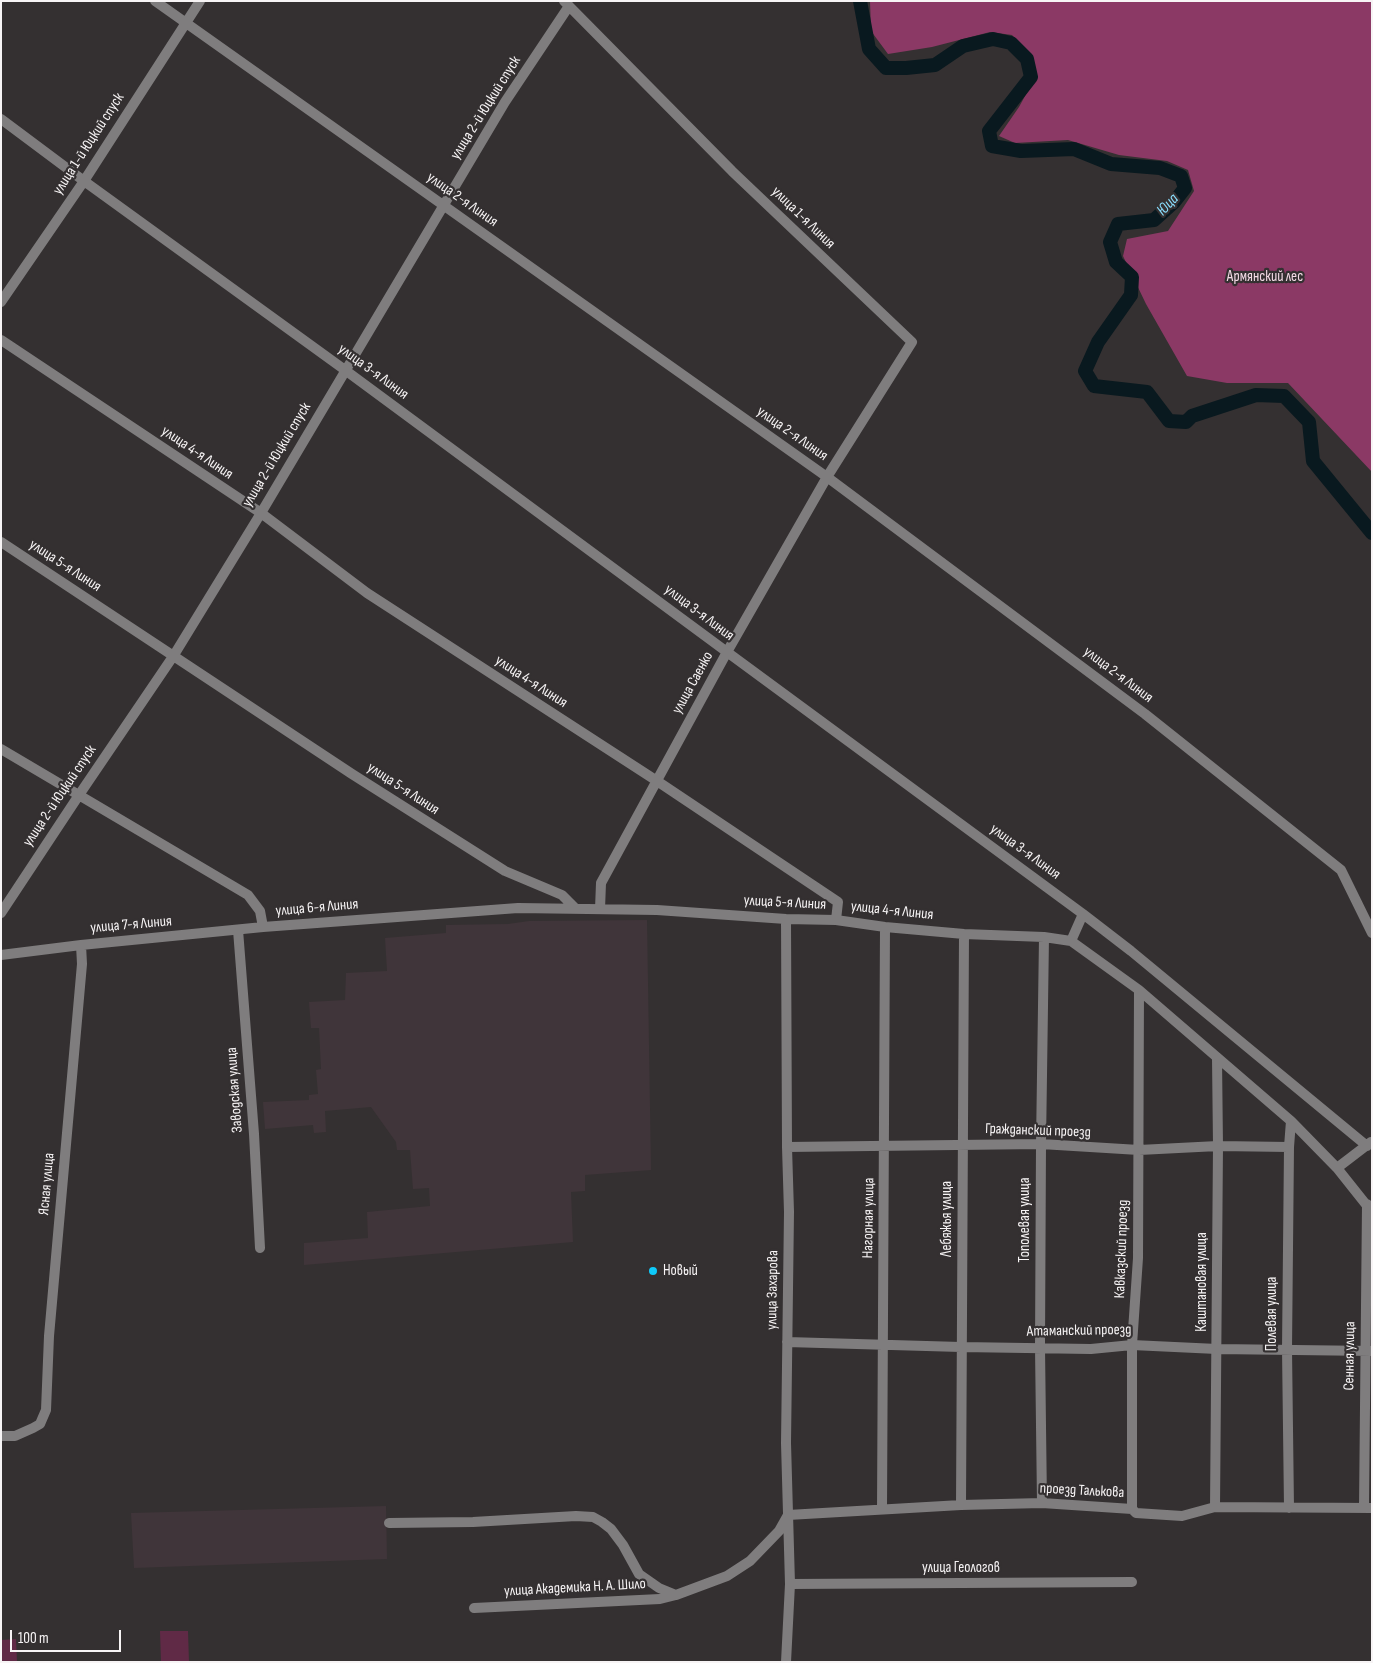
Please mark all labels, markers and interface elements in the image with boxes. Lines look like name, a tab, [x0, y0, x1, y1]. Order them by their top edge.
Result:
street label: улица 2-й Юцкий спуск	[447, 53, 525, 163]
street label: улица 1-й Юцкий спуск	[49, 90, 129, 198]
street label: улица 2-я Линия	[423, 169, 501, 231]
street label: улица 1-я Линия	[767, 183, 839, 253]
water label: Юца	[1153, 190, 1183, 220]
park label: Армянский лес	[1227, 268, 1303, 286]
street label: улица 3-я Линия	[334, 340, 412, 404]
street label: улица 2-й Юцкий спуск	[239, 400, 315, 510]
street label: улица 2-я Линия	[753, 403, 831, 465]
street label: улица 4-я Линия	[158, 422, 236, 484]
street label: улица 5-я Линия	[26, 536, 104, 596]
street label: улица 3-я Линия	[661, 581, 737, 645]
street label: улица 2-я Линия	[1080, 643, 1156, 707]
street label: улица Саенко	[669, 649, 717, 717]
street label: улица 4-я Линия	[491, 652, 571, 712]
street label: улица 2-й Юцкий спуск	[19, 742, 101, 850]
street label: улица 5-я Линия	[364, 759, 442, 819]
street label: улица 3-я Линия	[986, 820, 1064, 884]
street label: улица 5-я Линия	[743, 892, 827, 914]
street label: улица 6-я Линия	[275, 895, 359, 921]
street label: улица 4-я Линия	[850, 898, 934, 924]
street label: улица 7-я Линия	[90, 912, 172, 938]
street label: Заводская улица	[223, 1047, 247, 1133]
street label: Гражданский проезд	[985, 1120, 1091, 1142]
street label: Ясная улица	[35, 1152, 59, 1216]
street label: Нагорная улица	[859, 1177, 879, 1259]
street label: Тополевая улица	[1016, 1178, 1034, 1262]
street label: Лебяжья улица	[938, 1181, 956, 1257]
street label: Кавказский проезд	[1111, 1199, 1133, 1299]
street label: Каштановая улица	[1193, 1232, 1211, 1332]
street label: улица Захарова	[763, 1250, 783, 1330]
place label: Новый	[663, 1262, 698, 1280]
marker: Новый	[647, 1265, 659, 1277]
street label: Полевая улица	[1263, 1277, 1281, 1351]
street label: Атаманский проезд	[1027, 1321, 1131, 1341]
street label: Сенная улица	[1340, 1321, 1360, 1391]
street label: проезд Талькова	[1039, 1480, 1125, 1502]
street label: улица Геологов	[922, 1559, 1000, 1577]
street label: улица Академика Н. А. Шило	[504, 1575, 646, 1601]
scale bar	[12, 1620, 124, 1652]
text: 100 m	[18, 1629, 49, 1648]

